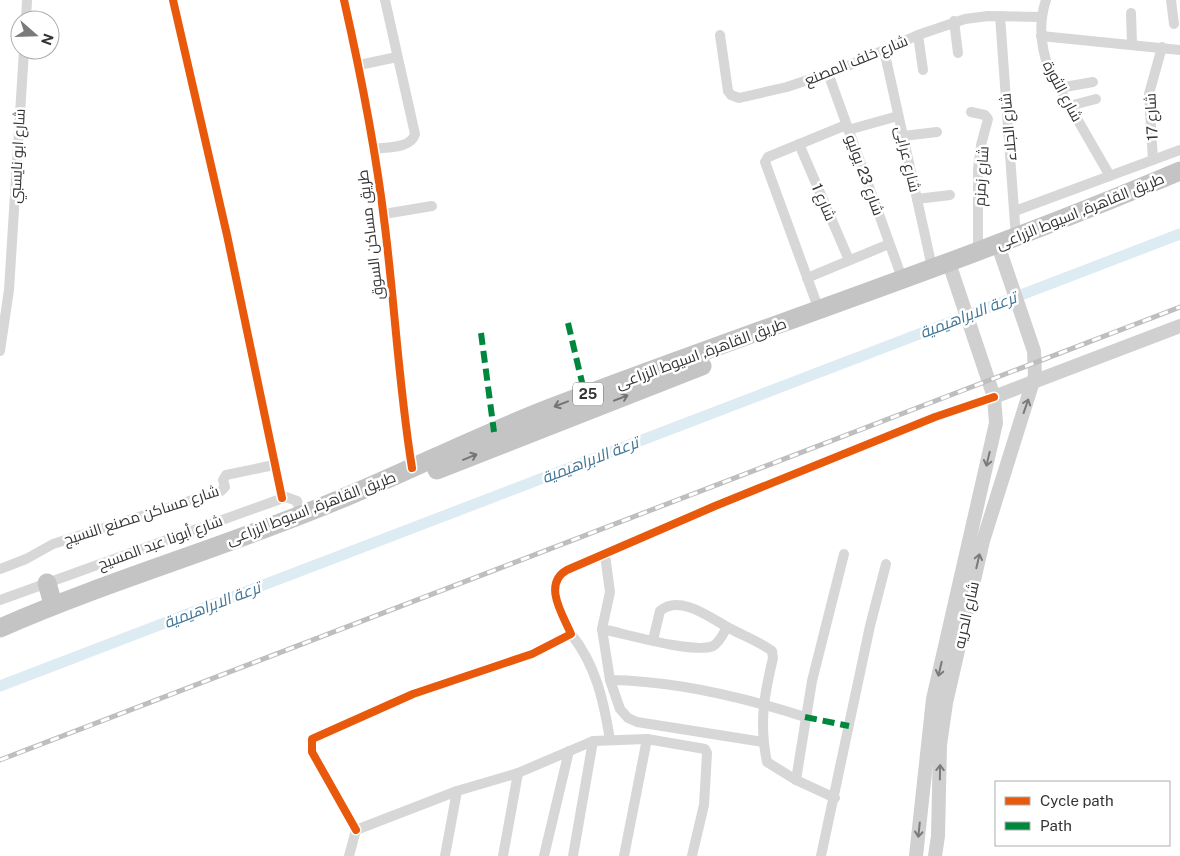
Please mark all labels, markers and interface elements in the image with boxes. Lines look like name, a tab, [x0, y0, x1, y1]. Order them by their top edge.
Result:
north arrow	[10, 10, 60, 60]
text: N	[38, 32, 57, 47]
street label: شارع خلف المصنع	[802, 32, 911, 91]
street label: شارع الثورة	[1037, 58, 1086, 126]
street label: شارع الجلاء	[997, 92, 1022, 162]
street label: شارع 17	[1141, 93, 1164, 141]
street label: شارع ابو نايسبي	[6, 108, 32, 204]
street label: شارع عرابى	[889, 124, 924, 194]
street label: شارع 23 يوليو	[840, 132, 887, 219]
street label: شارع زمزم	[970, 145, 995, 207]
street label: طريق مساكن السوق	[354, 169, 388, 301]
street label: طريق القاهرة, اسيوط الزراعى	[993, 169, 1167, 254]
street label: شارع 1	[806, 181, 839, 224]
water label: ترعة الابراهيمية	[917, 287, 1021, 342]
street label: طريق القاهرة, اسيوط الزراعى	[614, 314, 789, 394]
road number: 25	[573, 382, 603, 406]
one-way arrow	[613, 392, 628, 401]
one-way arrow	[1022, 399, 1031, 415]
one-way arrow	[554, 400, 570, 409]
water label: ترعة الابراهيمية	[539, 432, 643, 487]
one-way arrow	[983, 451, 992, 467]
one-way arrow	[462, 452, 477, 461]
street label: طريق القاهرة, اسيوط الزراعى	[224, 468, 399, 550]
street label: شارع مساكن مصنع النسيج	[61, 482, 222, 551]
street label: شارع أبونا عبد المسيح	[95, 511, 226, 575]
one-way arrow	[974, 554, 983, 570]
water label: ترعة الابراهيمية	[161, 577, 265, 632]
street label: شارع الحريه	[950, 580, 985, 651]
one-way arrow	[935, 661, 944, 677]
one-way arrow	[935, 765, 945, 781]
legend	[995, 781, 1170, 846]
text: Cycle path	[1040, 792, 1114, 809]
text: Path	[1040, 817, 1072, 834]
one-way arrow	[914, 822, 923, 838]

